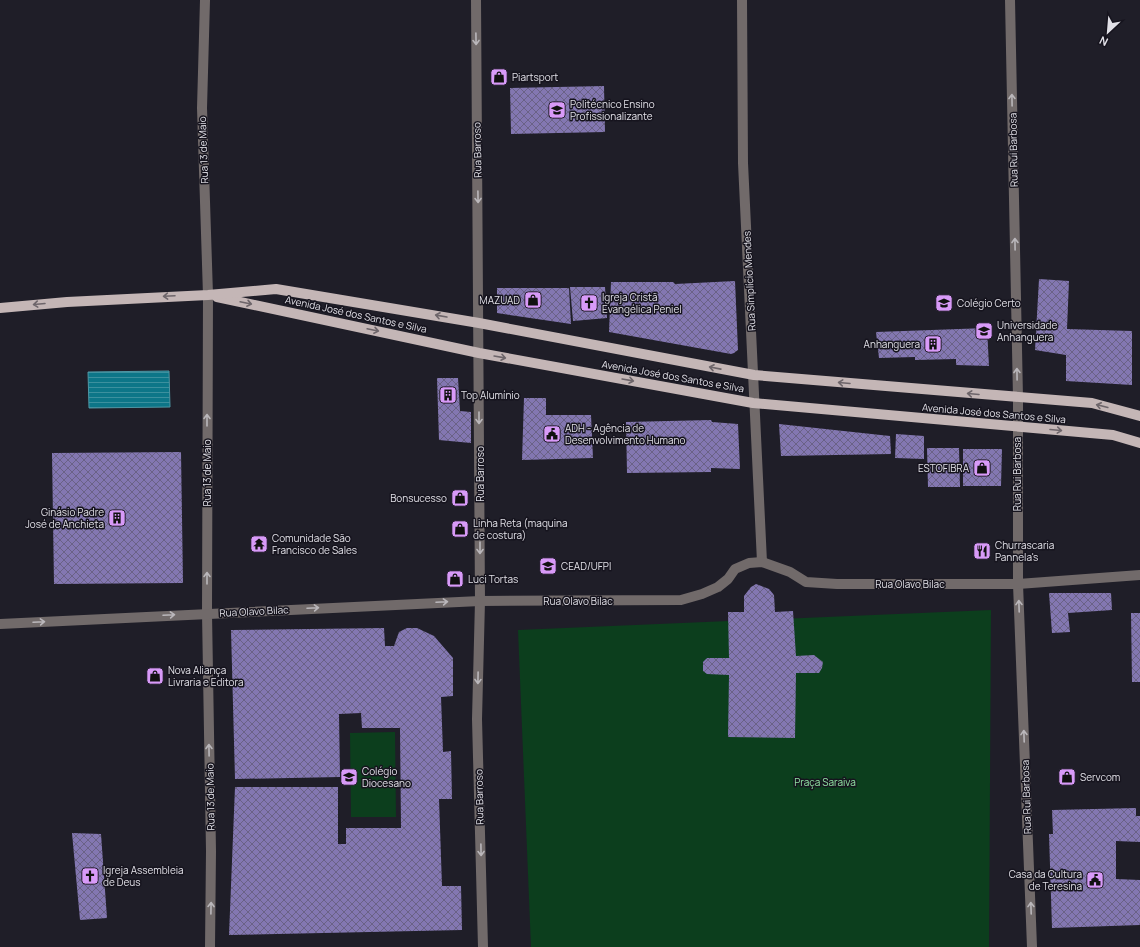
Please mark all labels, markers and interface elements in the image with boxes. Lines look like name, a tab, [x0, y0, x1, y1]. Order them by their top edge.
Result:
north arrow	[1088, 12, 1128, 52]
one-way arrow	[472, 32, 480, 45]
text: N	[1096, 33, 1110, 50]
shop icon: Piartsport	[489, 67, 509, 87]
place label: Piartsport	[512, 70, 558, 84]
one-way arrow	[1008, 94, 1015, 107]
place label: Politécnico Ensino Profissionalizante	[570, 97, 655, 123]
school or university icon: Politécnico Ensino Profissionalizante	[547, 100, 567, 120]
street label: Rua Rui Barbosa	[1005, 113, 1021, 187]
street label: Rua 13 de Maio	[195, 116, 211, 184]
street label: Rua Barroso	[470, 122, 484, 178]
one-way arrow	[474, 190, 482, 203]
street label: Rua Simplício Mendes	[739, 231, 759, 331]
one-way arrow	[1011, 238, 1018, 251]
shop icon: MAZUAD	[523, 290, 543, 310]
place label: Igreja Cristã Evangélica Peniel	[602, 290, 682, 316]
street label: Avenida José dos Santos e Silva	[284, 292, 428, 336]
one-way arrow	[163, 293, 176, 300]
place label: MAZUAD	[479, 293, 520, 307]
church icon: Igreja Cristã Evangélica Peniel	[579, 293, 599, 313]
school or university icon: Colégio Certo	[934, 293, 954, 313]
place label: Colégio Certo	[957, 296, 1021, 310]
one-way arrow	[239, 299, 252, 307]
one-way arrow	[33, 300, 46, 308]
one-way arrow	[435, 312, 448, 320]
place label: Universidade Anhanguera	[997, 318, 1057, 344]
school or university icon: Universidade Anhanguera	[974, 321, 994, 341]
one-way arrow	[366, 327, 379, 335]
building icon: Anhanguera	[923, 334, 943, 354]
place label: Anhanguera	[864, 337, 920, 351]
one-way arrow	[493, 353, 506, 361]
street label: Avenida José dos Santos e Silva	[601, 357, 745, 395]
one-way arrow	[709, 364, 722, 372]
one-way arrow	[1013, 368, 1021, 381]
one-way arrow	[621, 377, 634, 385]
one-way arrow	[838, 379, 851, 387]
building icon: Top Alumínio	[438, 385, 458, 405]
place label: Top Alumínio	[461, 388, 520, 402]
one-way arrow	[967, 391, 980, 398]
street label: Avenida José dos Santos e Silva	[921, 400, 1067, 426]
one-way arrow	[1096, 402, 1109, 409]
one-way arrow	[475, 411, 483, 424]
one-way arrow	[203, 414, 211, 427]
place label: ADH - Agência de Desenvolvimento Humano	[565, 421, 686, 447]
public building icon: ADH - Agência de Desenvolvimento Humano	[542, 424, 562, 444]
one-way arrow	[1049, 427, 1062, 434]
street label: Rua Rui Barbosa	[1010, 437, 1024, 511]
street label: Rua 13 de Maio	[200, 439, 214, 507]
street label: Rua Barroso	[473, 446, 487, 502]
shop icon: ESTOFIBRA	[972, 458, 992, 478]
place label: ESTOFIBRA	[918, 461, 970, 475]
shop icon: Bonsucesso	[450, 488, 470, 508]
place label: Bonsucesso	[390, 491, 447, 505]
place label: Ginásio Padre José de Anchieta	[25, 505, 104, 531]
building icon: Ginásio Padre José de Anchieta	[107, 508, 127, 528]
place label: Linha Reta (maquina de costura)	[473, 516, 568, 542]
shop icon: Linha Reta (maquina de costura)	[450, 519, 470, 539]
place label: Comunidade São Francisco de Sales	[272, 531, 357, 557]
temple icon: Comunidade São Francisco de Sales	[249, 534, 269, 554]
place label: Churrascaria Pannela's	[995, 538, 1054, 564]
one-way arrow	[476, 541, 484, 554]
restaurant icon: Churrascaria Pannela's	[972, 541, 992, 561]
school or university icon: CEAD/UFPI	[538, 556, 558, 576]
place label: CEAD/UFPI	[561, 559, 611, 573]
shop icon: Luci Tortas	[445, 569, 465, 589]
one-way arrow	[203, 572, 211, 585]
place label: Luci Tortas	[468, 572, 518, 586]
street label: Rua Olavo Bilac	[875, 577, 945, 591]
street label: Rua Olavo Bilac	[543, 594, 613, 608]
one-way arrow	[435, 599, 448, 606]
one-way arrow	[1015, 600, 1023, 613]
street label: Rua Olavo Bilac	[219, 602, 289, 620]
one-way arrow	[306, 604, 319, 612]
one-way arrow	[162, 611, 175, 618]
one-way arrow	[32, 618, 45, 625]
place label: Nova Aliança Livraria e Editora	[168, 663, 243, 689]
shop icon: Nova Aliança Livraria e Editora	[145, 666, 165, 686]
one-way arrow	[474, 671, 482, 684]
one-way arrow	[1020, 730, 1028, 743]
one-way arrow	[206, 744, 213, 757]
street label: Rua Rui Barbosa	[1018, 760, 1034, 834]
street label: Rua 13 de Maio	[202, 763, 218, 831]
place label: Colégio Diocesano	[362, 764, 411, 790]
school or university icon: Colégio Diocesano	[339, 767, 359, 787]
shop icon: Servcom	[1057, 767, 1077, 787]
street label: Rua Barroso	[472, 769, 486, 825]
place label: Servcom	[1080, 770, 1120, 784]
park label: Praça Saraiva	[794, 775, 856, 789]
one-way arrow	[477, 843, 485, 856]
place label: Igreja Assembleia de Deus	[103, 863, 184, 889]
church icon: Igreja Assembleia de Deus	[80, 866, 100, 886]
place label: Casa da Cultura de Teresina	[1009, 867, 1082, 893]
public building icon: Casa da Cultura de Teresina	[1085, 870, 1105, 890]
one-way arrow	[207, 902, 215, 915]
one-way arrow	[1027, 902, 1034, 915]

